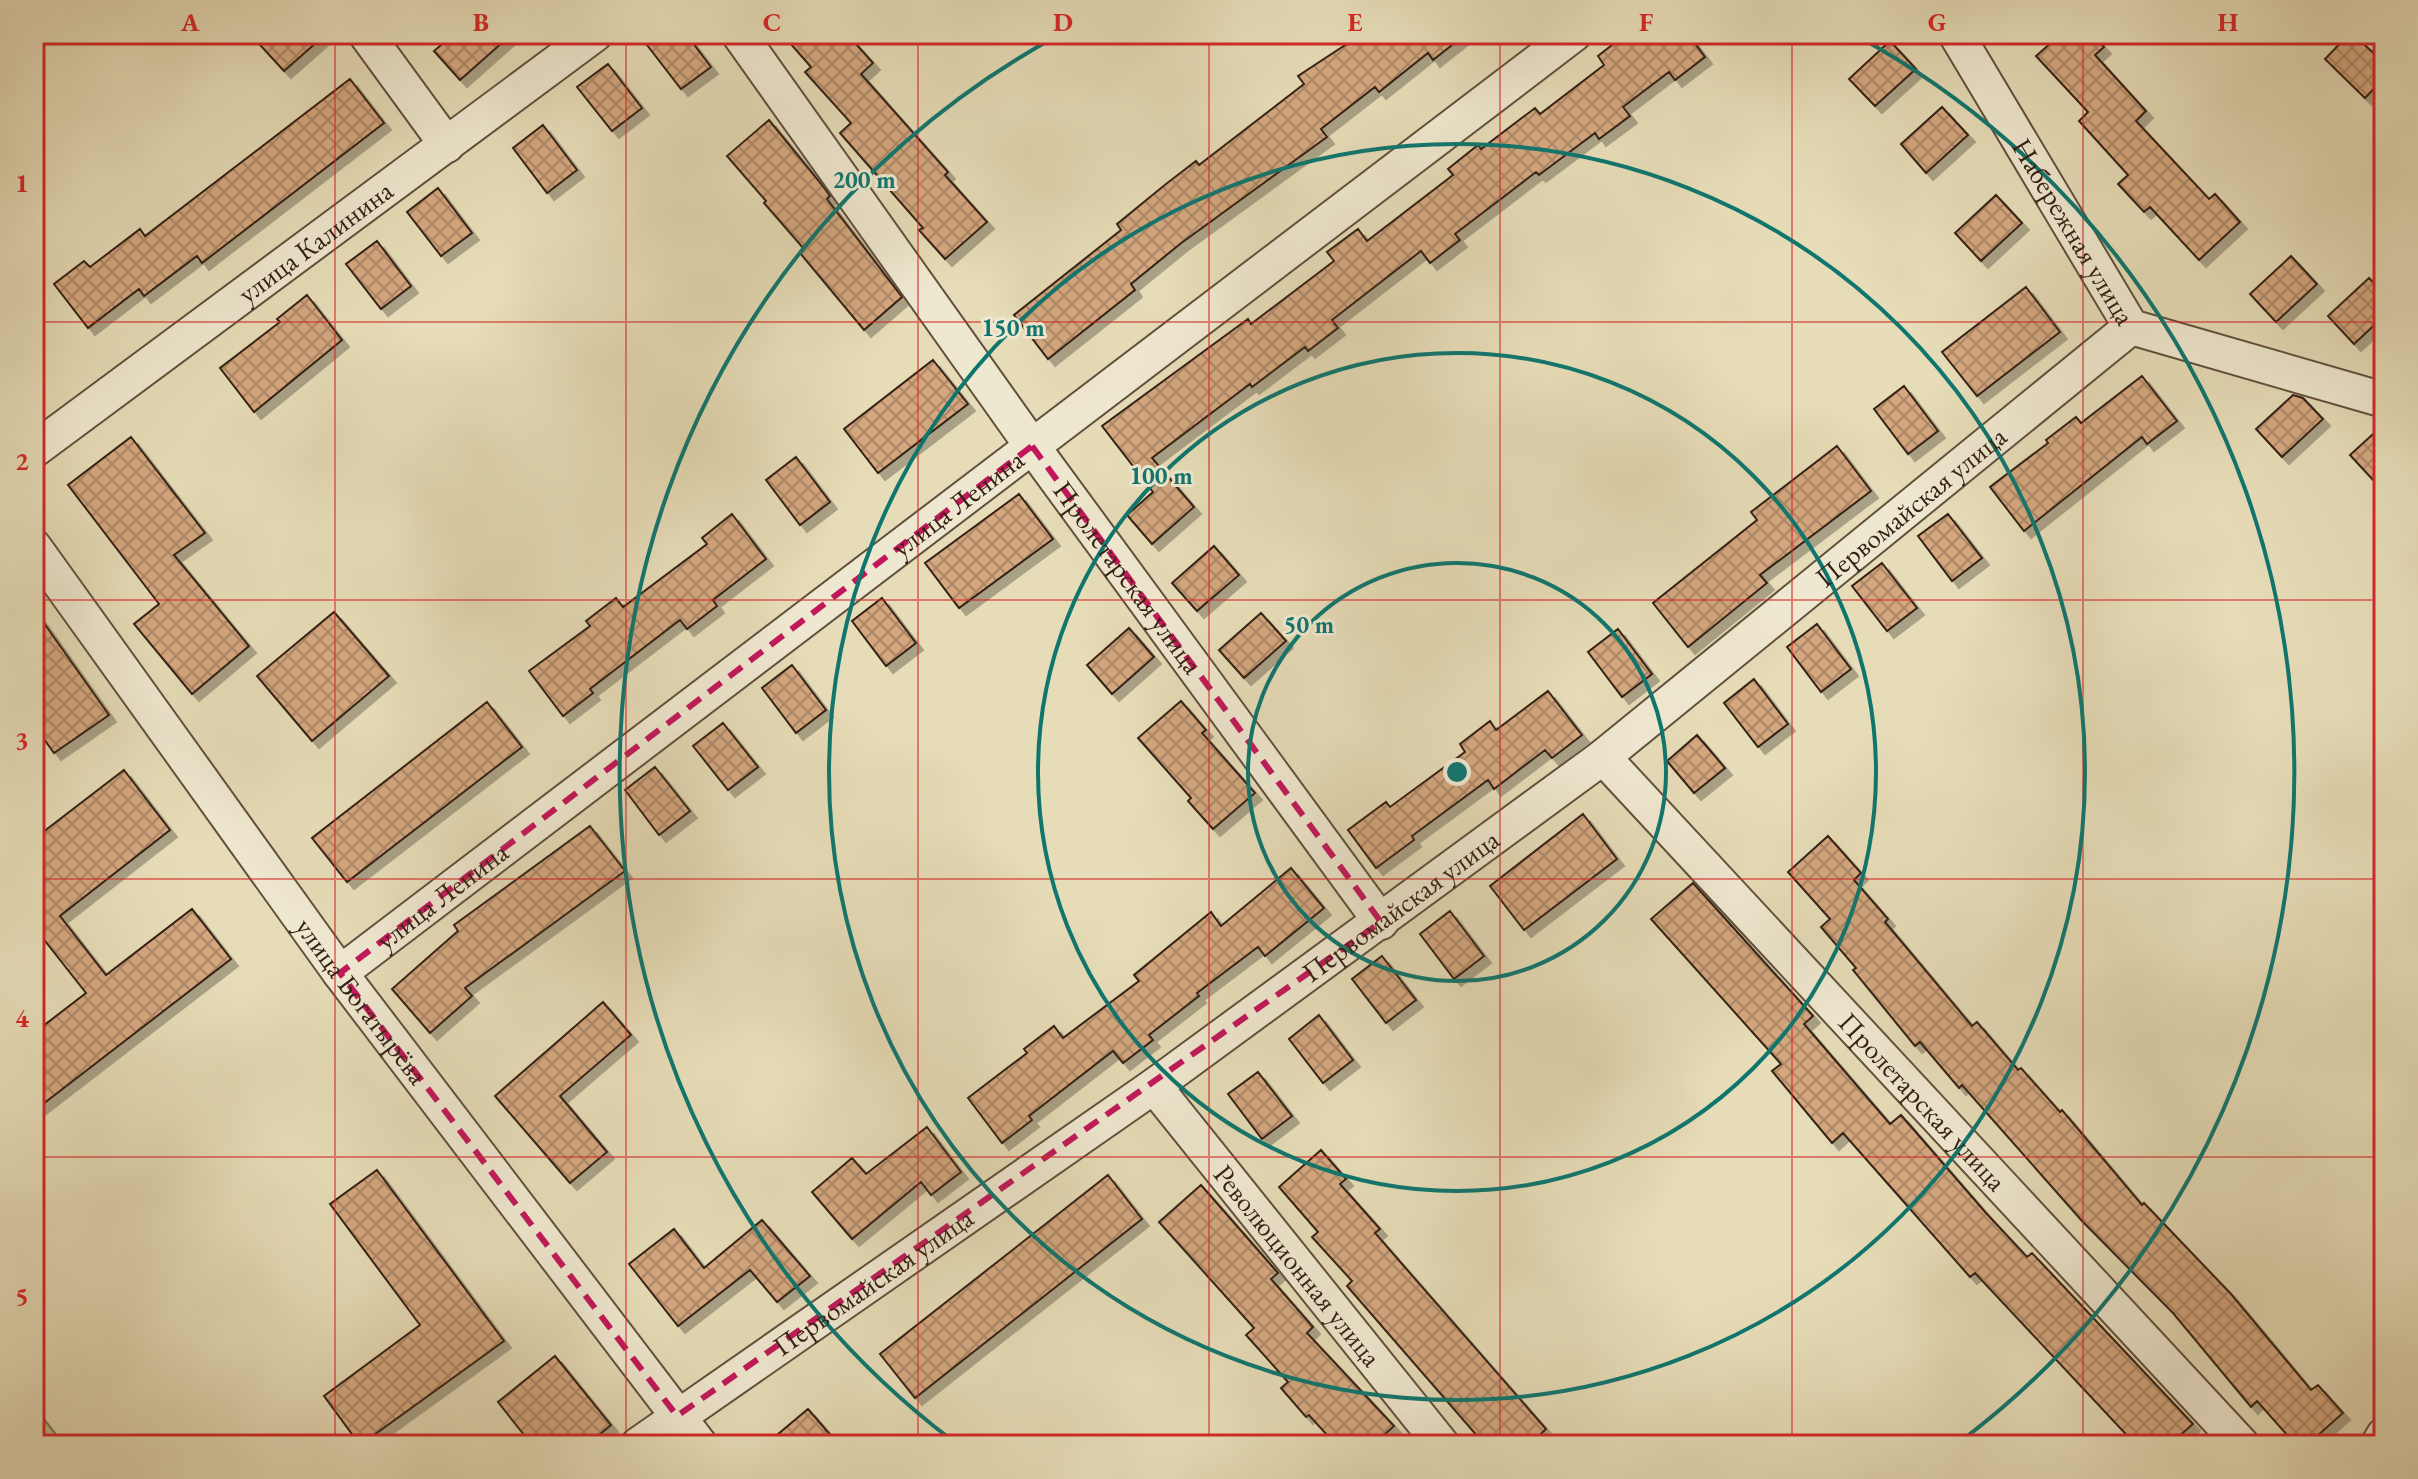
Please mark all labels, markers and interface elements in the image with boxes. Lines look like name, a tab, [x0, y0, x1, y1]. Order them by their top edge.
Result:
text: A	[180, 5, 200, 39]
text: B	[473, 5, 489, 39]
text: C	[763, 5, 781, 39]
text: D	[1053, 5, 1073, 39]
text: E	[1348, 5, 1363, 39]
text: F	[1639, 5, 1653, 39]
text: G	[1928, 5, 1947, 39]
text: H	[2218, 5, 2239, 39]
street label: Набережная улица	[2004, 131, 2144, 332]
text: 200 m	[832, 164, 896, 195]
text: 1	[15, 166, 29, 200]
street label: улица Калинина	[230, 172, 400, 311]
text: 150 m	[981, 312, 1045, 343]
street label: Первомайская улица	[1808, 417, 2014, 595]
street label: улица Ленина	[884, 441, 1032, 565]
text: 2	[15, 444, 29, 478]
text: 100 m	[1129, 460, 1193, 491]
street label: Пролетарская улица	[1045, 473, 1211, 682]
text: 50 m	[1284, 609, 1334, 640]
text: 3	[15, 723, 29, 757]
centre of rings	[1443, 758, 1471, 786]
street label: Первомайская улица	[1294, 821, 1507, 990]
street label: улица Ленина	[368, 833, 516, 957]
street label: улица Богатырёва	[288, 910, 437, 1092]
text: 4	[15, 1001, 29, 1035]
street label: Пролетарская улица	[1831, 1004, 2015, 1199]
street label: Революционная улица	[1206, 1157, 1390, 1374]
street label: Первомайская улица	[765, 1199, 981, 1364]
text: 5	[15, 1279, 29, 1313]

